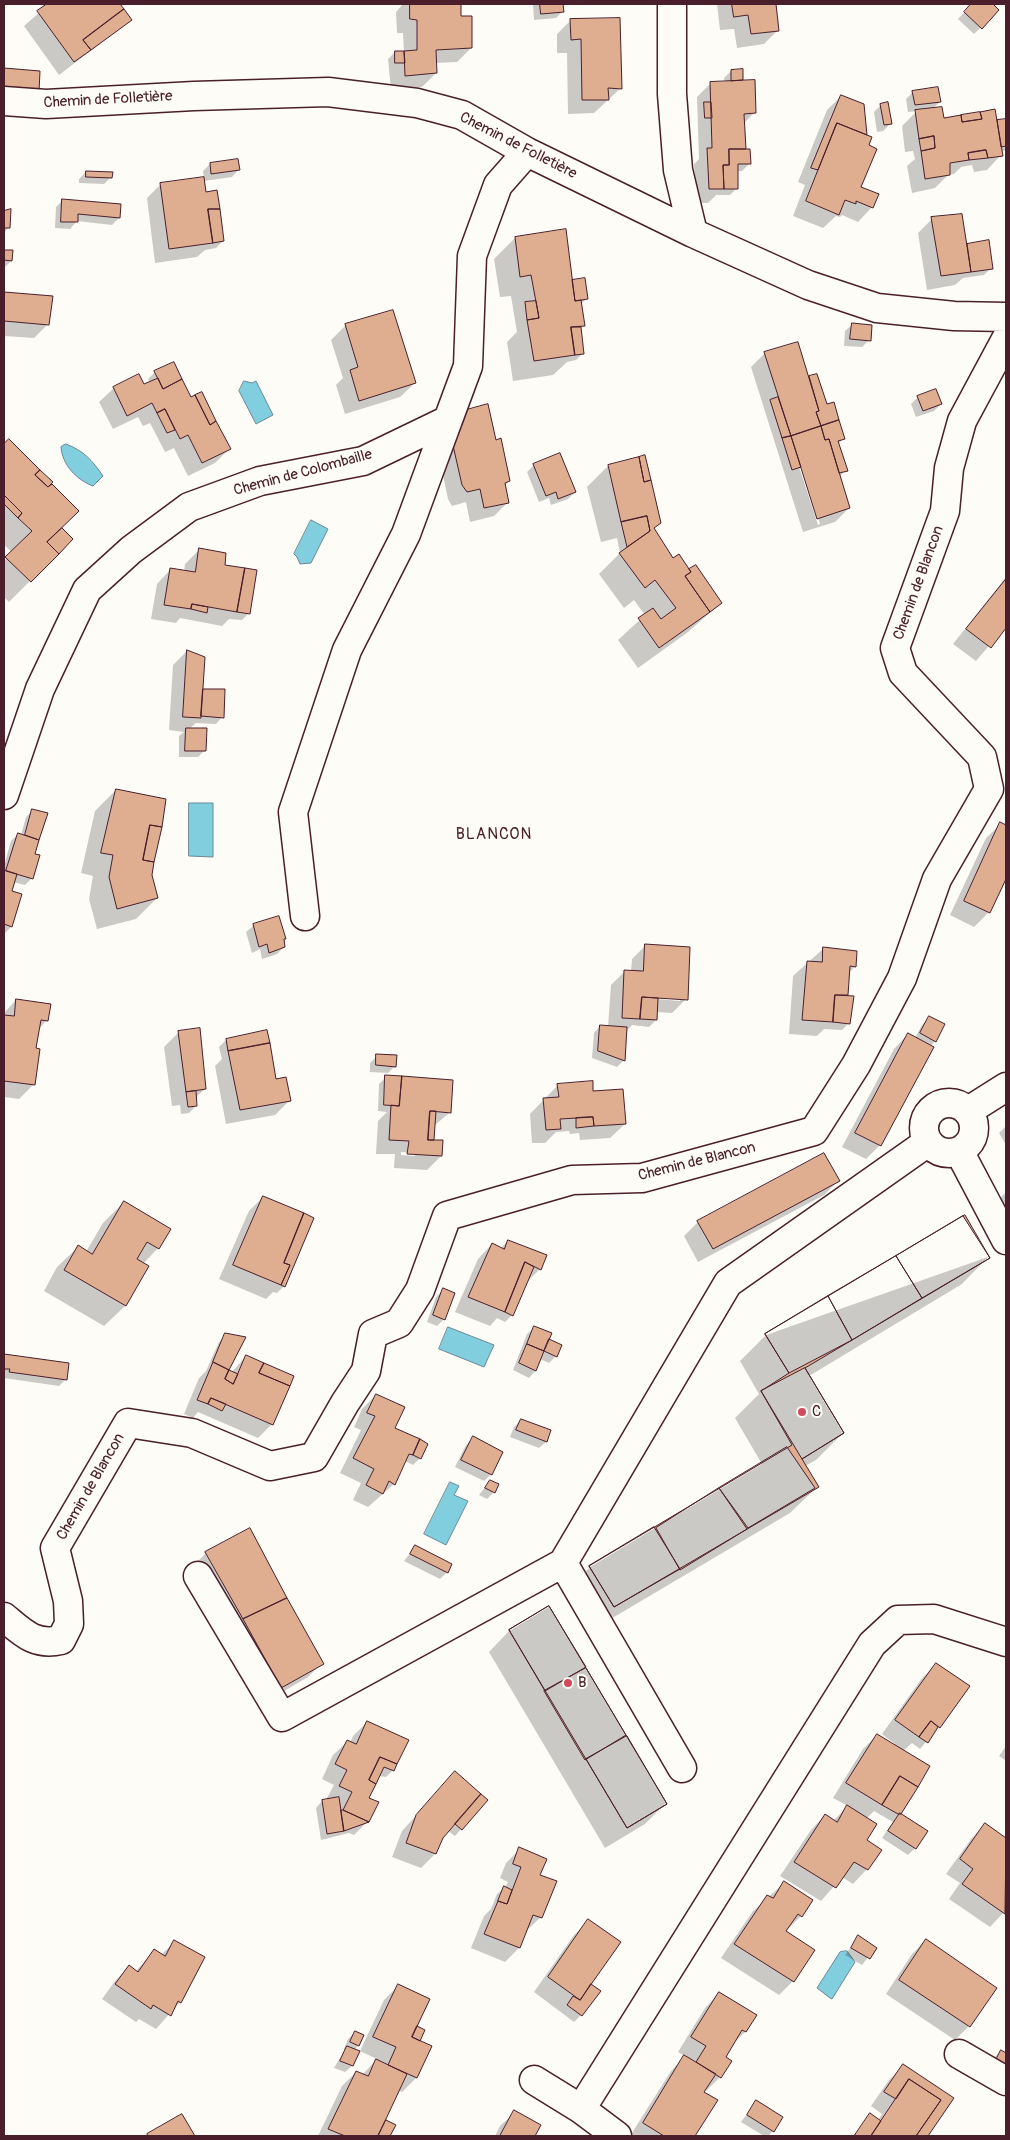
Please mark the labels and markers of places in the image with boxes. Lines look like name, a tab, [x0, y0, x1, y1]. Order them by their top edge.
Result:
place label: C	[812, 1403, 821, 1421]
marker: C	[796, 1406, 808, 1418]
place label: B	[578, 1674, 586, 1692]
marker: B	[562, 1677, 574, 1689]

